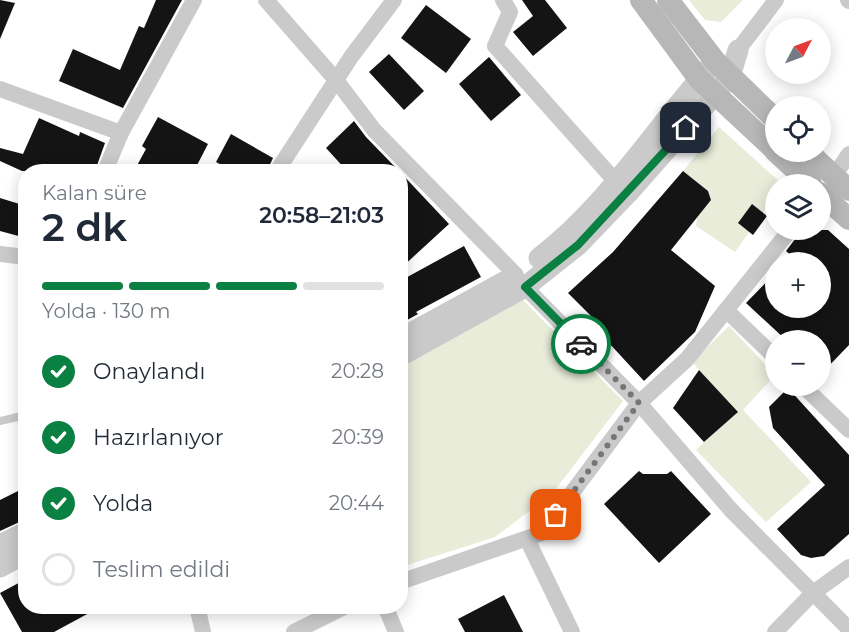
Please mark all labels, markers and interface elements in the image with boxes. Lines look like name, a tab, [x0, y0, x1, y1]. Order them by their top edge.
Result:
north arrow	[765, 18, 831, 84]
map controls	[765, 18, 831, 396]
button: locate	[765, 96, 831, 162]
pin	[660, 102, 711, 153]
icon: home	[669, 111, 702, 144]
button: layers	[765, 174, 831, 240]
text: Kalan süre	[42, 181, 147, 205]
text: 20:58–21:03	[259, 202, 384, 229]
text: 2 dk	[42, 203, 127, 251]
button: +	[765, 252, 831, 318]
text: Yolda · 130 m	[42, 299, 171, 323]
courier	[551, 314, 611, 374]
icon: car	[565, 328, 598, 361]
button: −	[765, 330, 831, 396]
icon: check	[42, 355, 75, 388]
text: Onaylandı	[93, 358, 205, 385]
text: 20:28	[331, 359, 384, 383]
icon: check	[42, 421, 75, 454]
text: Hazırlanıyor	[93, 424, 223, 451]
text: 20:39	[332, 425, 384, 449]
icon: check	[42, 487, 75, 520]
pin	[530, 489, 581, 540]
text: Yolda	[93, 490, 153, 517]
text: 20:44	[329, 491, 384, 515]
icon: bag	[539, 498, 572, 531]
text: Teslim edildi	[93, 556, 230, 583]

